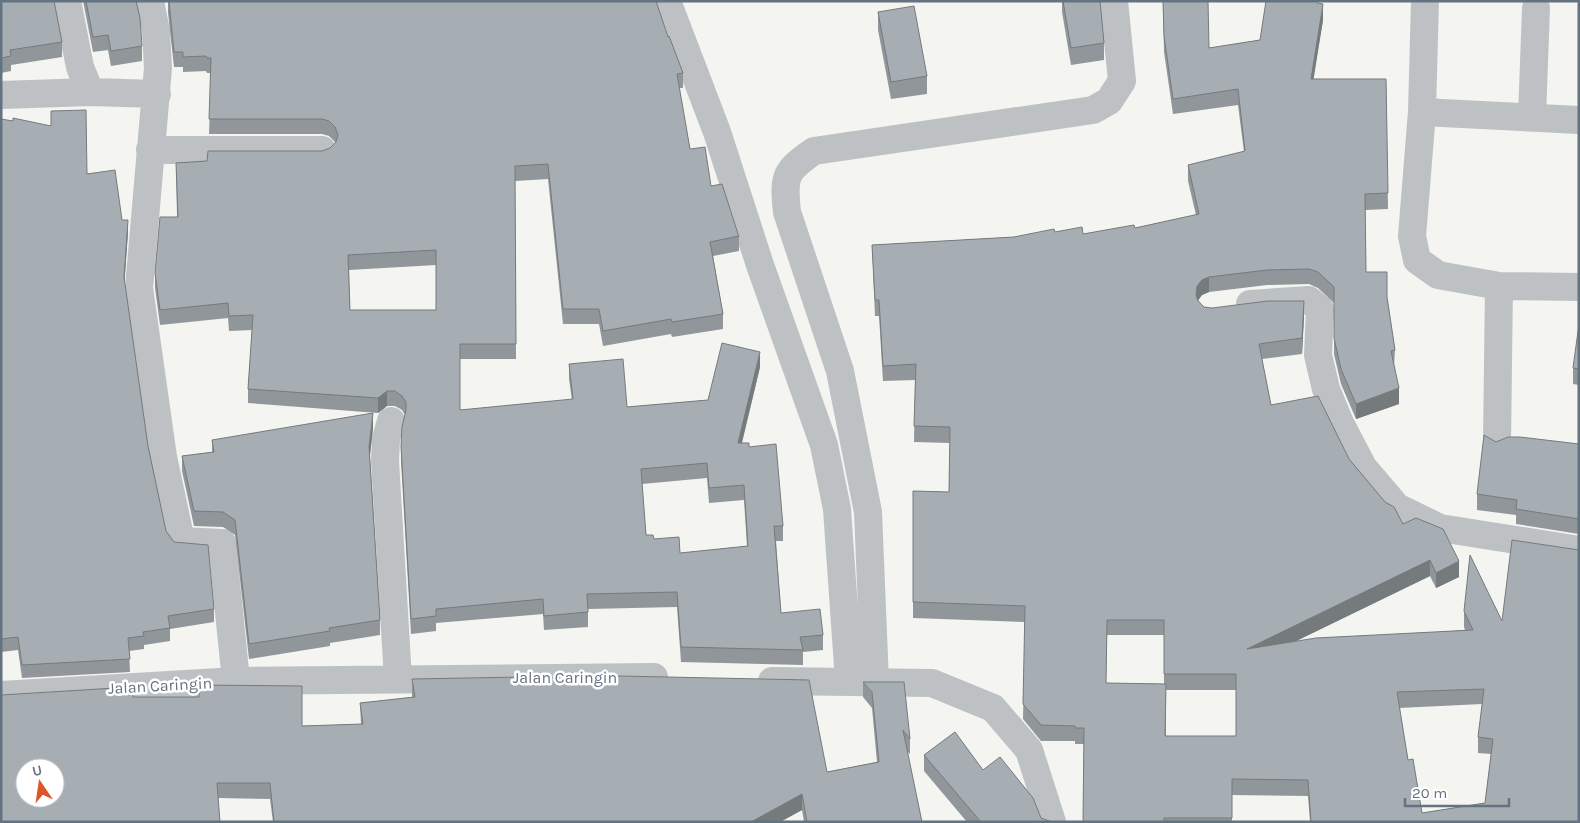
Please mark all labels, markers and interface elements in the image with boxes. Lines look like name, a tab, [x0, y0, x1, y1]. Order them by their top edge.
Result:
street label: Jalan Caringin	[513, 668, 617, 687]
street label: Jalan Caringin	[107, 673, 213, 698]
north arrow	[15, 758, 65, 808]
text: U	[31, 761, 44, 780]
scale bar	[1405, 776, 1509, 808]
text: 20 m	[1412, 784, 1447, 802]

